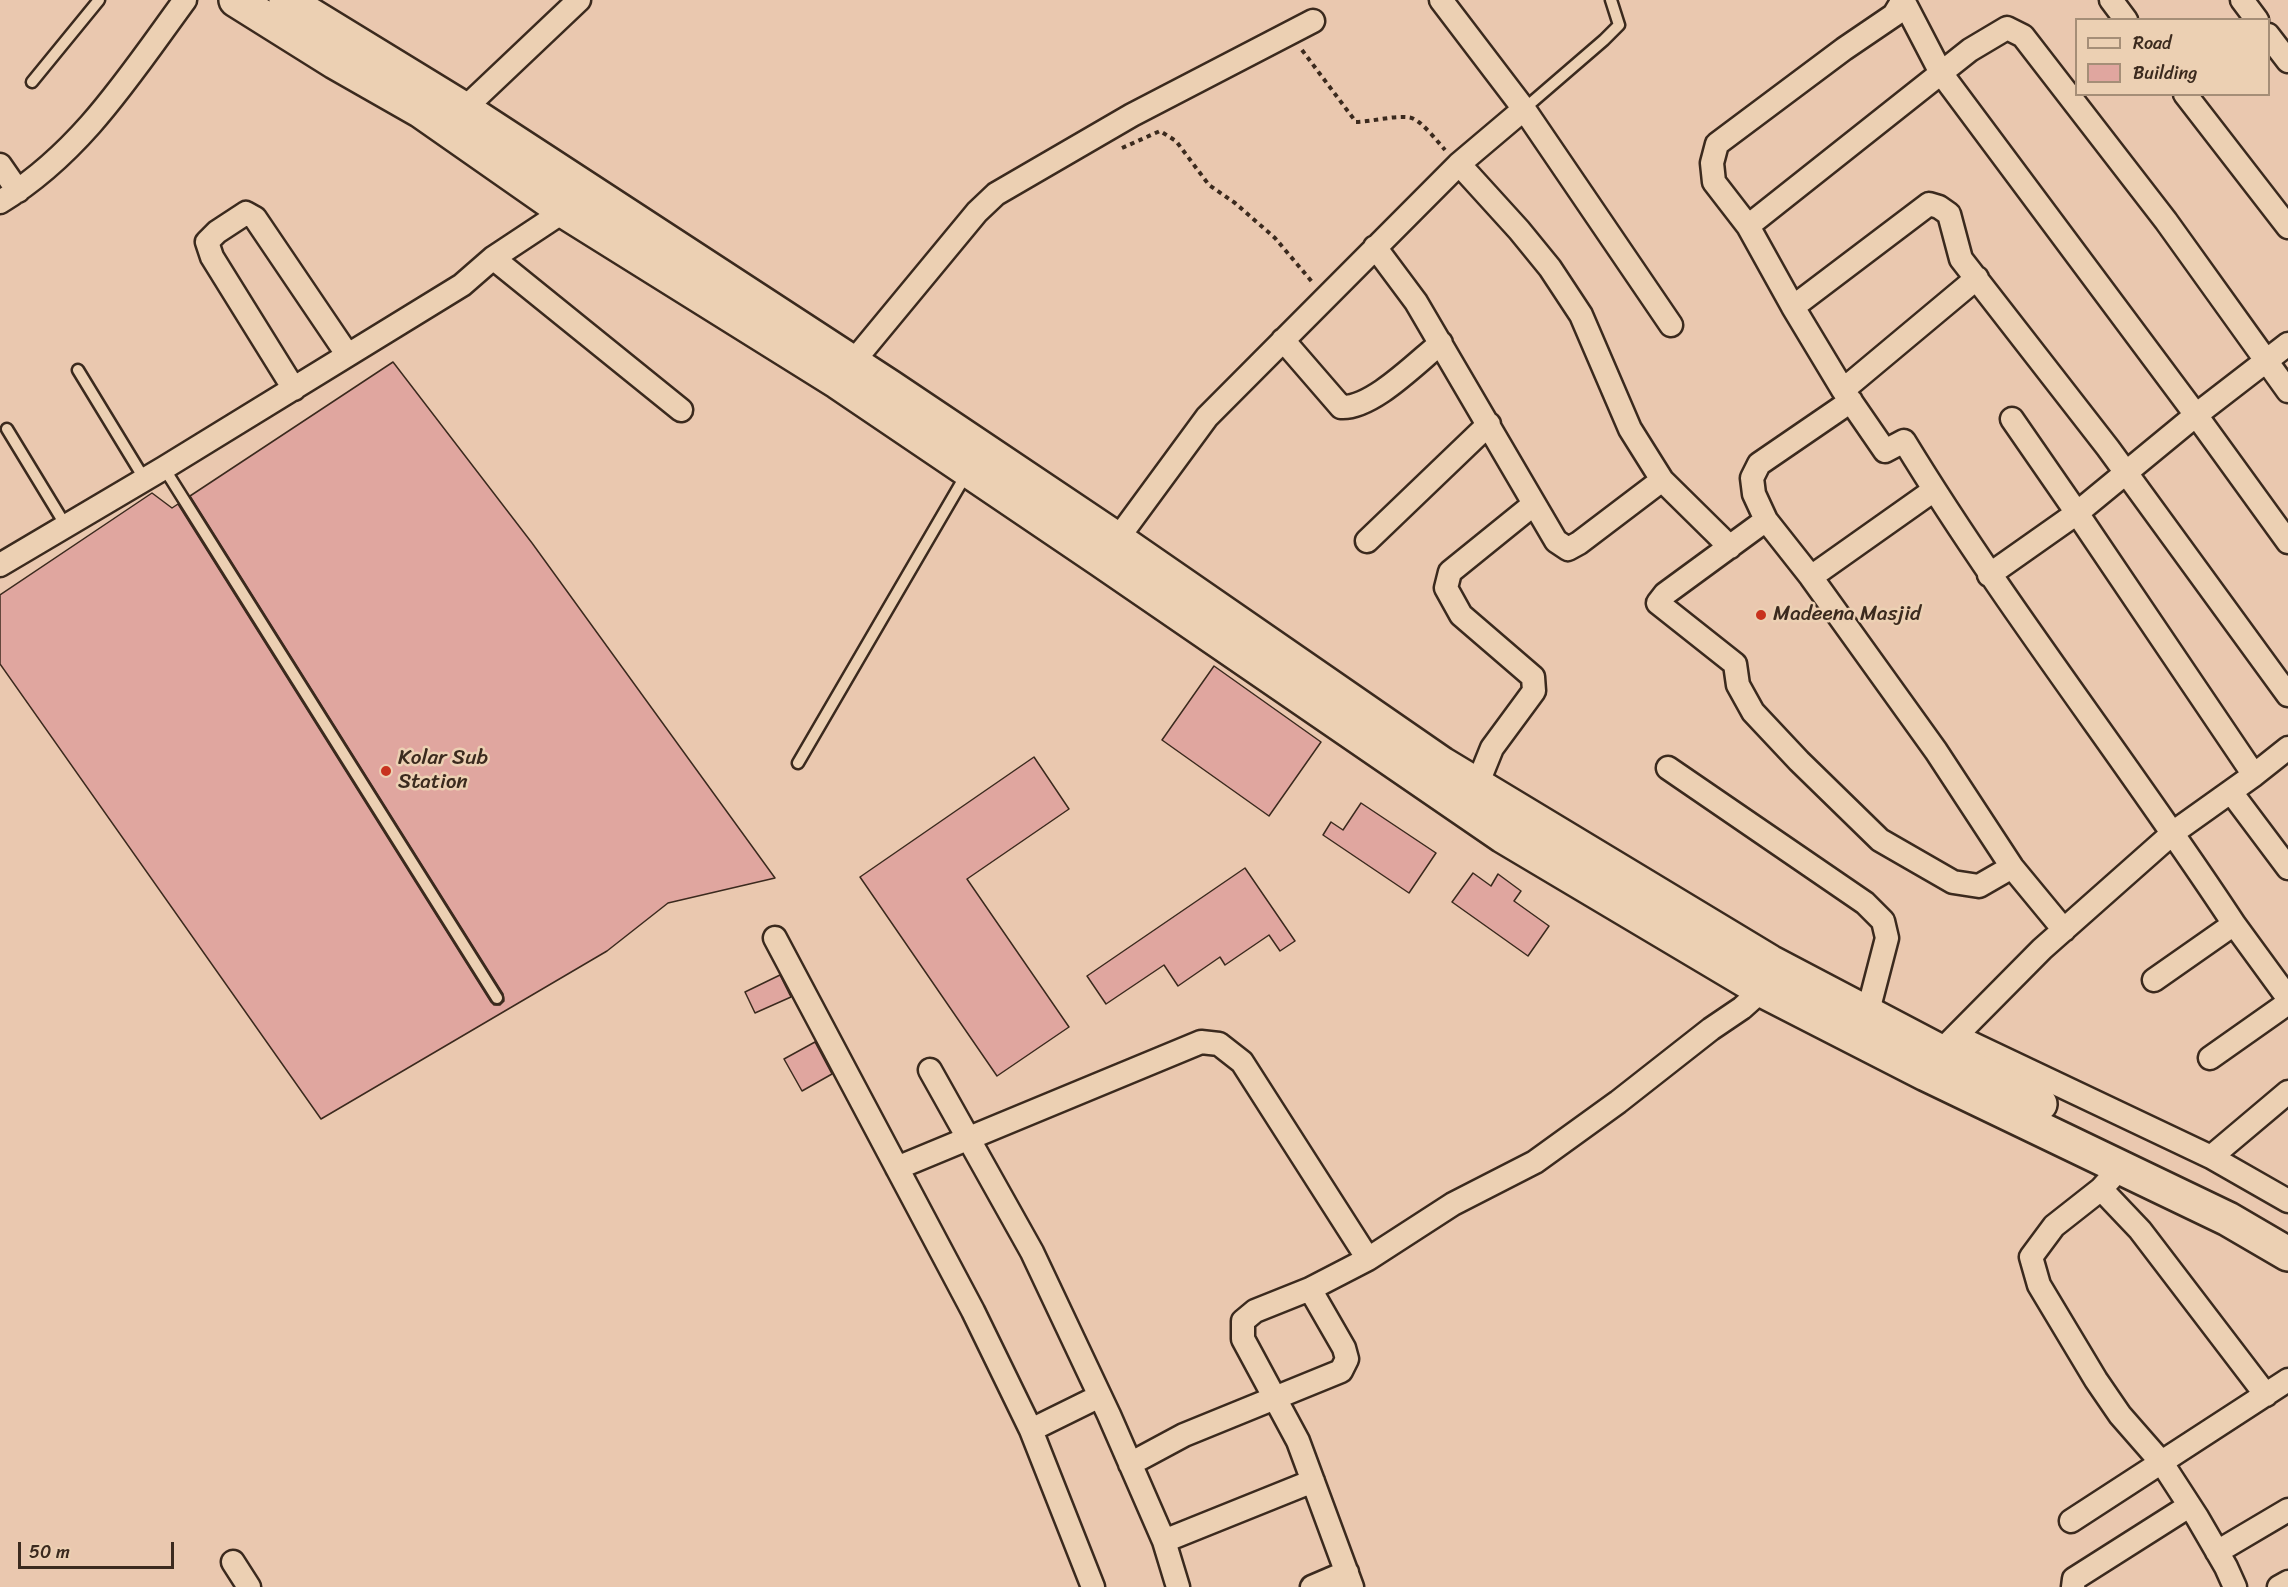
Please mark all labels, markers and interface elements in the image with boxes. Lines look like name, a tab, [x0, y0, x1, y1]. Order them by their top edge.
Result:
legend	[2075, 18, 2270, 96]
text: Road	[2133, 27, 2172, 59]
text: Building	[2133, 57, 2197, 89]
place label: Madeena Masjid	[1773, 602, 1921, 628]
marker: Madeena Masjid	[1754, 608, 1768, 622]
place label: Kolar Sub Station	[398, 746, 488, 796]
marker: Kolar Sub Station	[379, 764, 393, 778]
scale bar	[21, 1530, 177, 1568]
text: 50 m	[29, 1536, 70, 1568]

